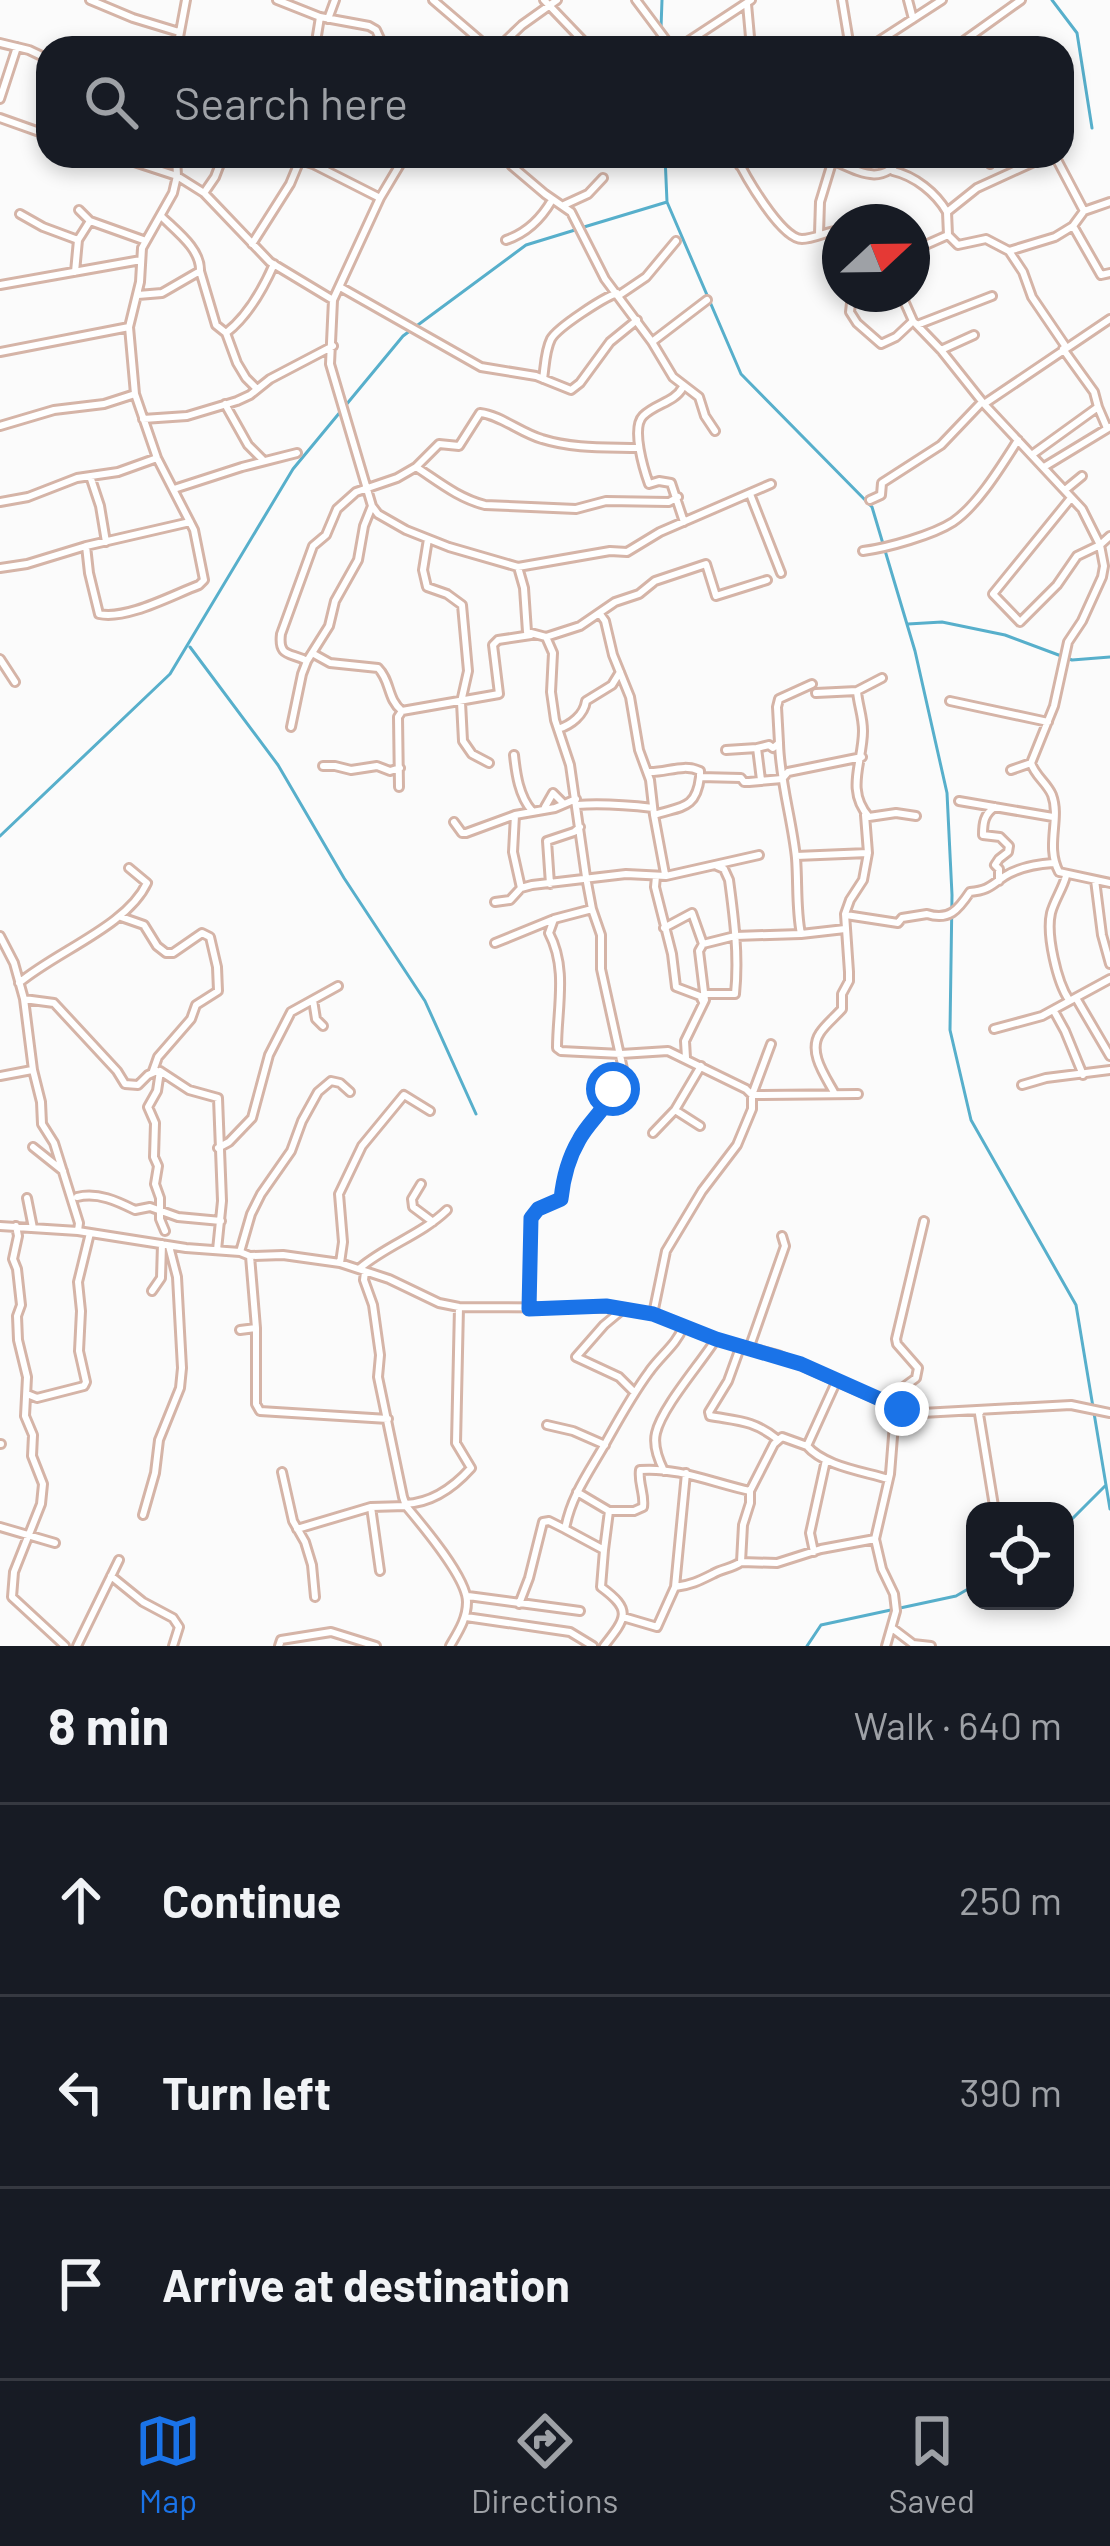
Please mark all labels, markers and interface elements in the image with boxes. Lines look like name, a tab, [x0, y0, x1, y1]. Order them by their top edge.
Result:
search box	[36, 36, 1074, 168]
icon: search	[78, 69, 144, 135]
text: Search here	[174, 75, 408, 129]
north arrow	[822, 204, 930, 312]
route start	[586, 1062, 640, 1116]
route end	[875, 1382, 929, 1436]
map controls	[966, 1502, 1074, 1610]
button: locate	[966, 1502, 1074, 1610]
text: 8 min	[48, 1694, 169, 1755]
text: Walk · 640 m	[854, 1701, 1062, 1748]
icon: ahead	[48, 1867, 114, 1933]
text: Continue	[162, 1873, 341, 1927]
text: 250 m	[959, 1876, 1062, 1923]
icon: left	[48, 2059, 114, 2125]
text: Turn left	[162, 2065, 331, 2119]
text: 390 m	[960, 2068, 1062, 2115]
icon: arrive	[48, 2251, 114, 2317]
text: Arrive at destination	[162, 2257, 570, 2311]
tab: Map	[135, 2408, 201, 2520]
tab: Directions	[471, 2408, 618, 2520]
tab: Saved	[888, 2408, 975, 2520]

